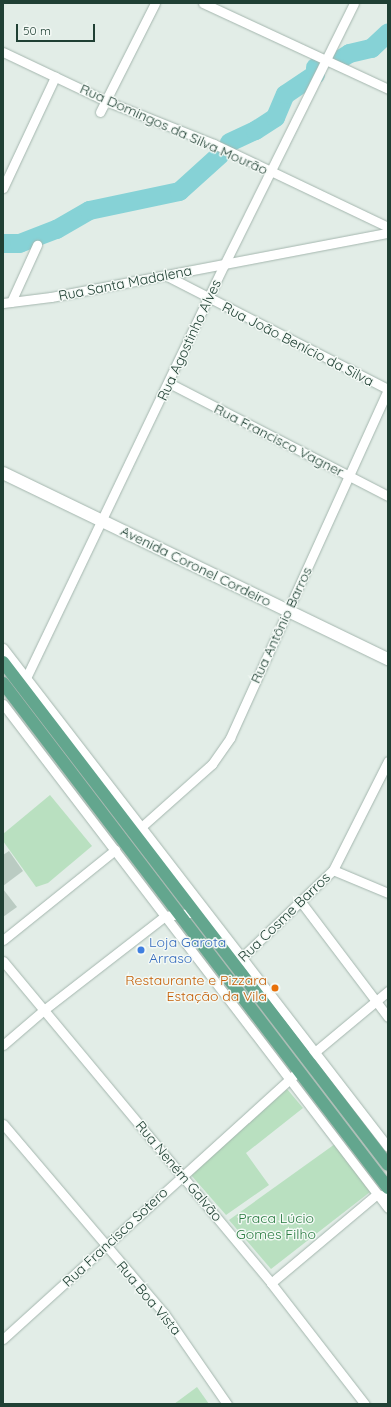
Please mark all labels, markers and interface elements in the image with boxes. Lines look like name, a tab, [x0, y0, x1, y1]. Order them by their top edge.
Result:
scale bar	[18, 16, 97, 42]
text: 50 m	[23, 23, 51, 38]
street label: Rua Domingos da Silva Mourão	[78, 80, 270, 178]
street label: Rua Santa Madalena	[57, 262, 193, 304]
street label: Rua Agostinho Alves	[154, 277, 224, 403]
street label: Rua João Benício da Silva	[219, 298, 377, 390]
street label: Rua Francisco Vagner	[211, 400, 347, 480]
street label: Avenida Coronel Cordeiro	[118, 522, 274, 610]
street label: Rua Antônio Barros	[247, 564, 315, 686]
street label: Rua Cosme Barros	[235, 869, 333, 965]
place label: Loja Garota Arraso	[149, 934, 226, 966]
marker: Loja Garota Arraso	[136, 945, 146, 955]
place label: Restaurante e Pizzara Estação da Vila	[125, 972, 267, 1004]
marker: Restaurante e Pizzara Estação da Vila	[270, 983, 280, 993]
street label: Rua Neném Galvão	[132, 1117, 226, 1225]
street label: Rua Francisco Sotero	[59, 1184, 171, 1290]
park label: Praca Lúcio Gomes Filho	[236, 1210, 316, 1242]
street label: Rua Boa Vista	[113, 1258, 185, 1338]

